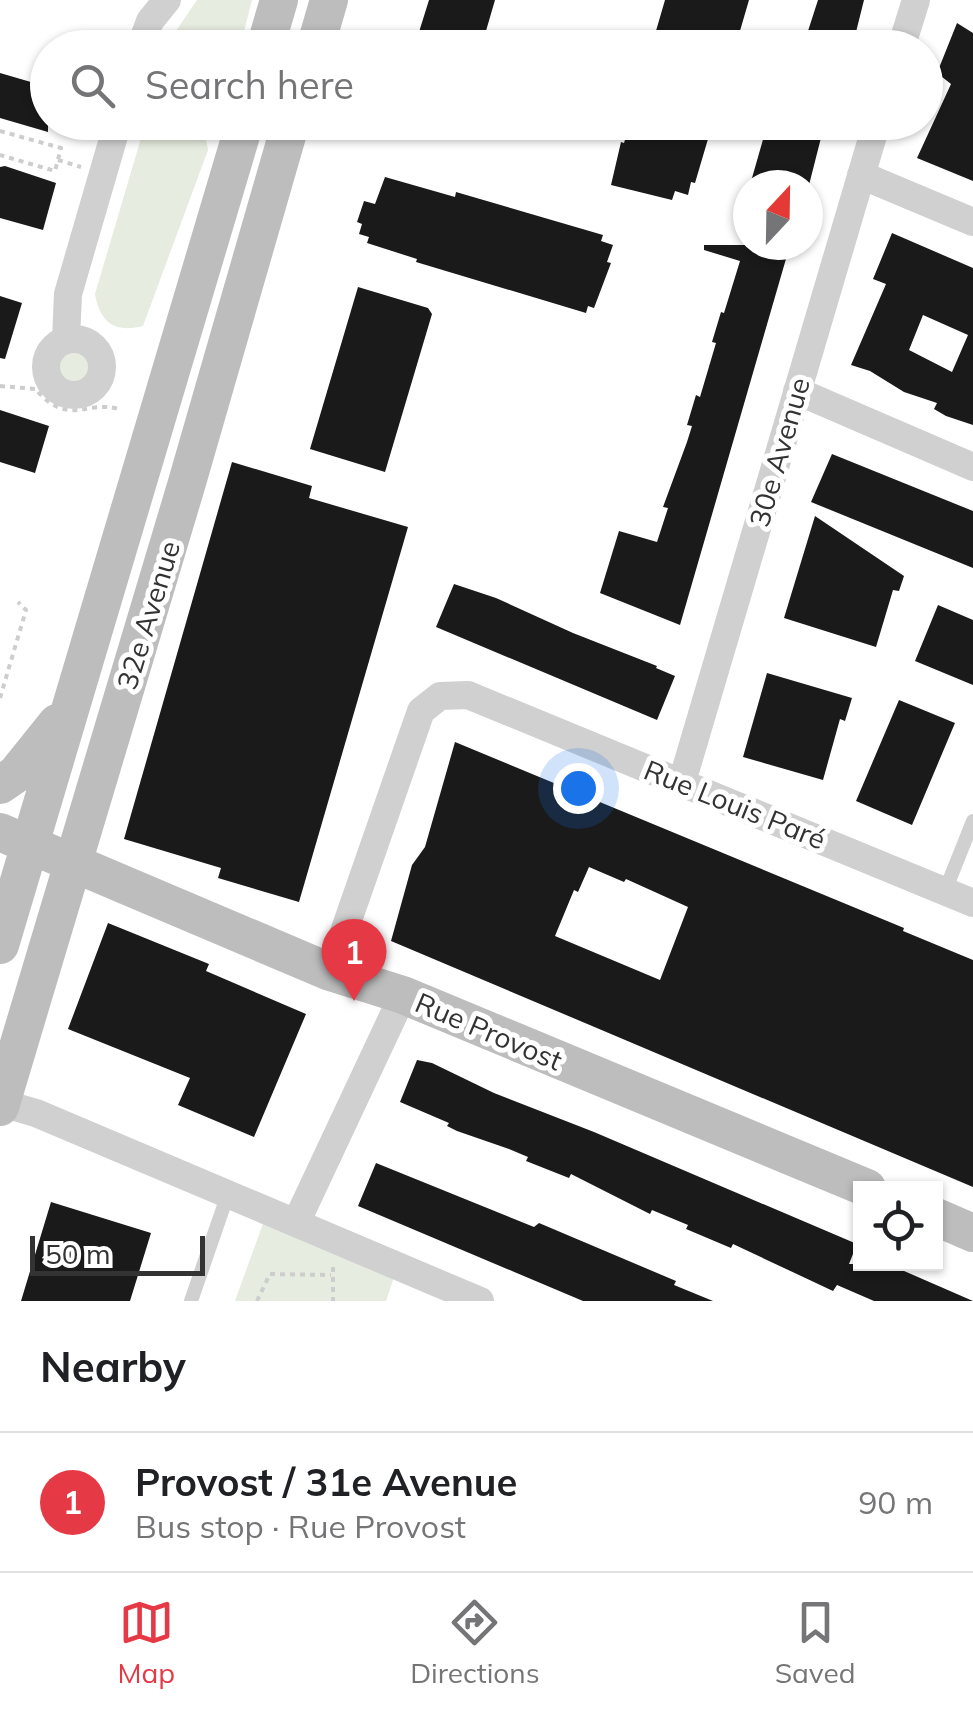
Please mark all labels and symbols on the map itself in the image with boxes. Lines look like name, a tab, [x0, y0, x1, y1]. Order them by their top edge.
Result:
north arrow	[733, 170, 823, 260]
street label: 30e Avenue	[741, 373, 817, 531]
street label: 32e Avenue	[109, 536, 187, 694]
street label: Rue Louis Paré	[639, 752, 831, 856]
your location	[553, 763, 604, 814]
pin: 1	[322, 918, 386, 1001]
street label: Rue Provost	[410, 984, 568, 1078]
scale bar	[30, 1231, 205, 1276]

